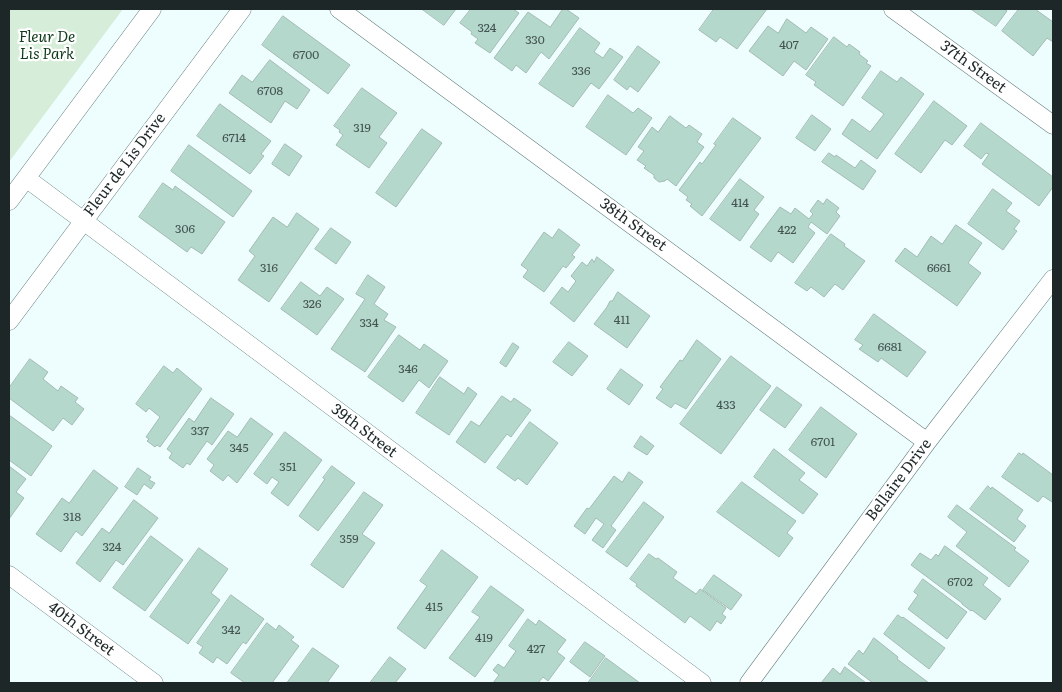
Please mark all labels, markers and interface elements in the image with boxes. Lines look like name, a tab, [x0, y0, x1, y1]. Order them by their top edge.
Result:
house number: 324	[478, 21, 496, 35]
park label: Fleur De Lis Park	[19, 29, 75, 64]
house number: 330	[525, 33, 545, 47]
street label: 37th Street	[936, 37, 1010, 97]
house number: 407	[779, 38, 799, 52]
house number: 6700	[293, 48, 319, 62]
house number: 336	[571, 64, 591, 78]
house number: 6708	[257, 84, 283, 98]
street label: Fleur de Lis Drive	[80, 110, 170, 220]
house number: 319	[353, 121, 371, 135]
house number: 6714	[222, 131, 246, 145]
street label: 38th Street	[596, 195, 670, 255]
house number: 414	[731, 196, 749, 210]
house number: 306	[175, 222, 195, 236]
house number: 422	[778, 223, 796, 237]
house number: 316	[260, 261, 278, 275]
house number: 6661	[927, 261, 951, 275]
house number: 326	[303, 297, 321, 311]
house number: 411	[614, 313, 630, 327]
house number: 334	[359, 316, 379, 330]
house number: 6681	[878, 340, 902, 354]
house number: 346	[398, 362, 418, 376]
house number: 433	[716, 398, 736, 412]
street label: 39th Street	[327, 400, 401, 462]
house number: 337	[191, 424, 209, 438]
house number: 6701	[811, 435, 835, 449]
street label: Bellaire Drive	[862, 436, 936, 524]
house number: 345	[229, 441, 249, 455]
house number: 351	[279, 460, 297, 474]
house number: 318	[63, 510, 81, 524]
house number: 359	[340, 532, 358, 546]
house number: 324	[103, 540, 121, 554]
house number: 6702	[947, 575, 973, 589]
street label: 40th Street	[44, 598, 118, 660]
house number: 415	[425, 600, 443, 614]
house number: 342	[221, 623, 241, 637]
house number: 419	[475, 631, 493, 645]
house number: 427	[527, 642, 545, 656]

